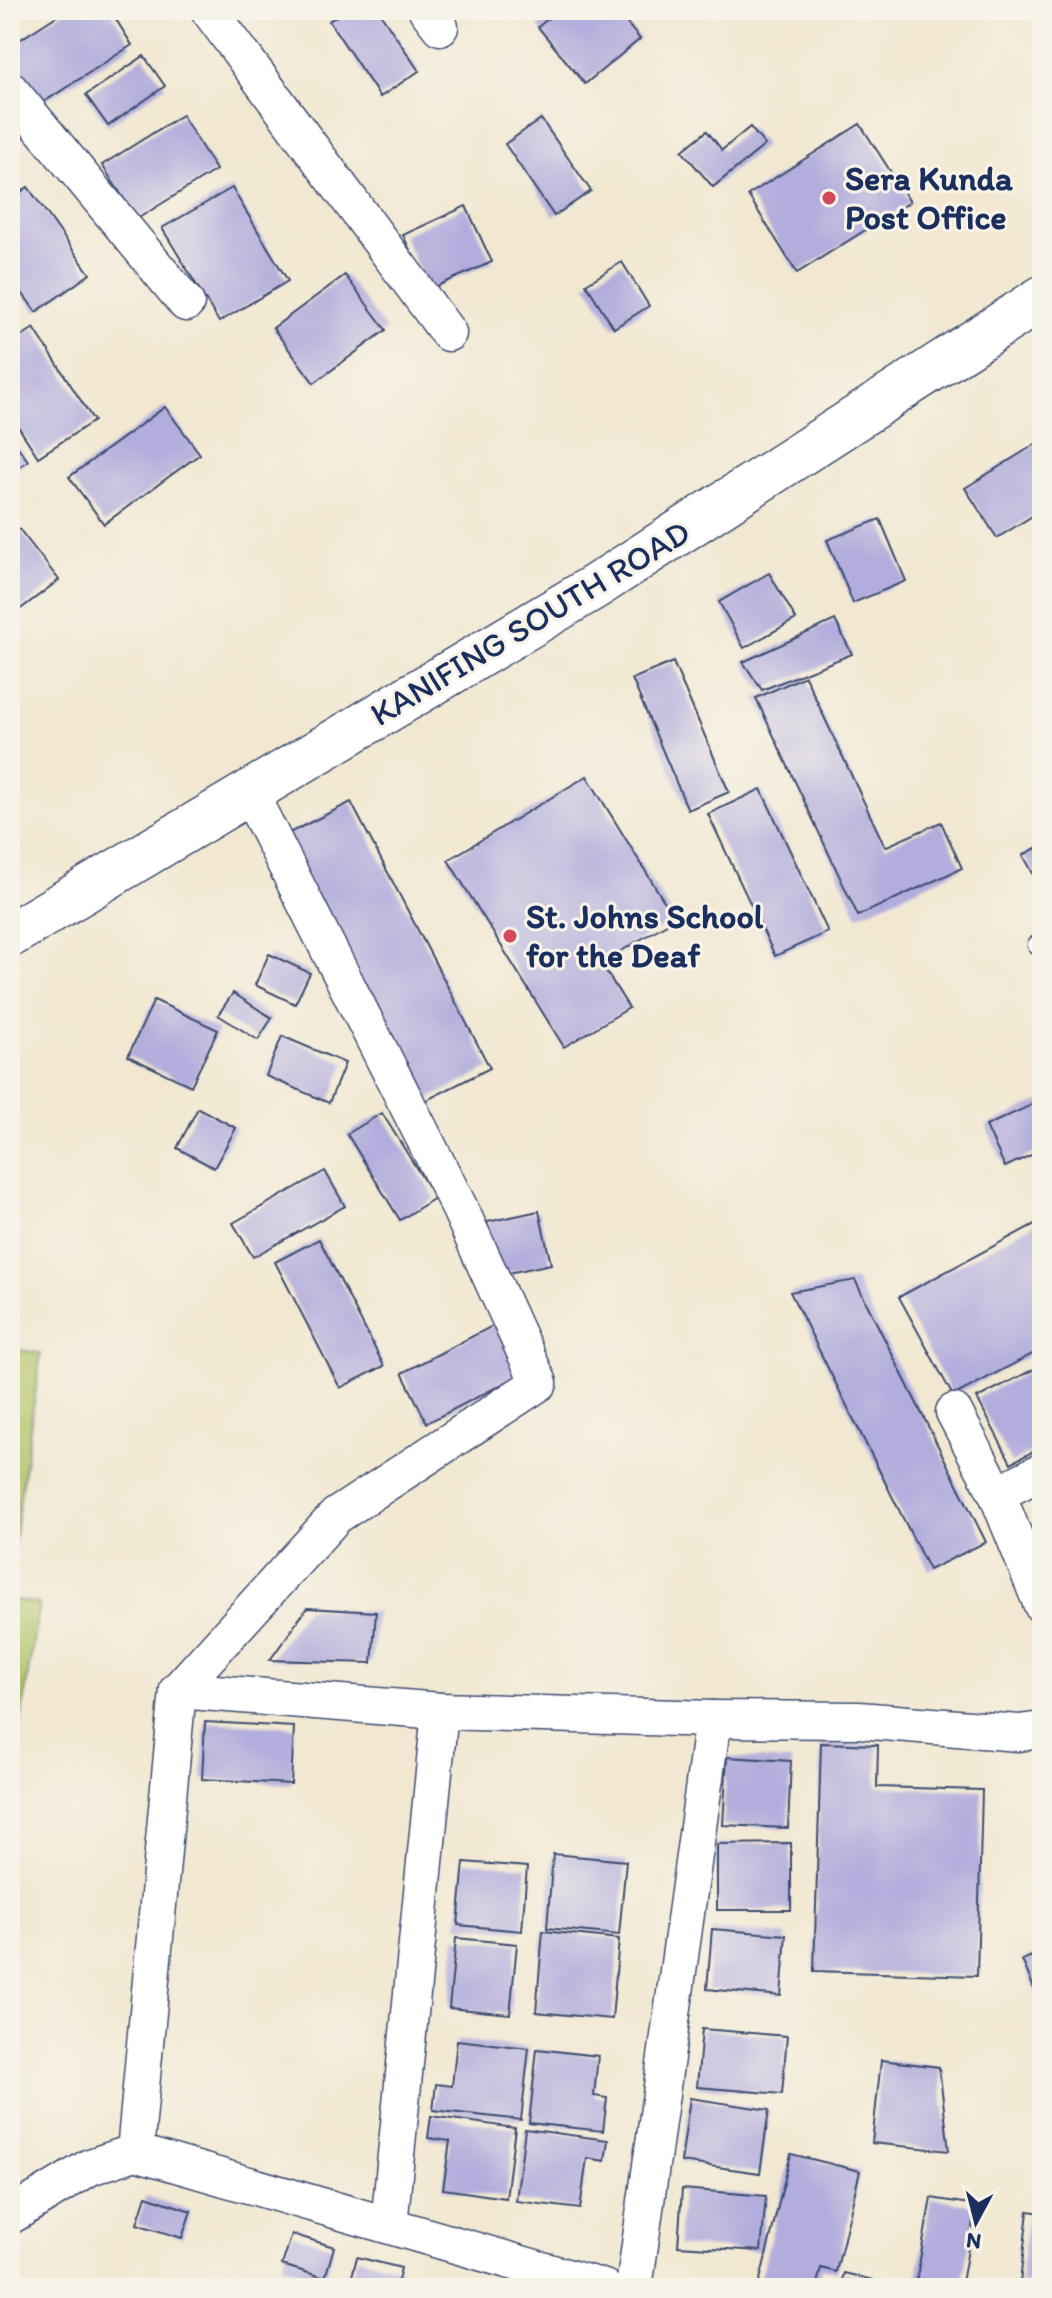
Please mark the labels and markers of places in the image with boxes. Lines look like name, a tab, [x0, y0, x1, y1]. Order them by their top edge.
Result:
place label: Sera Kunda Post Office	[845, 158, 1013, 238]
marker: Sera Kunda Post Office	[820, 189, 838, 207]
place label: St. Johns School for the Deaf	[526, 896, 764, 976]
marker: St. Johns School for the Deaf	[501, 927, 519, 945]

